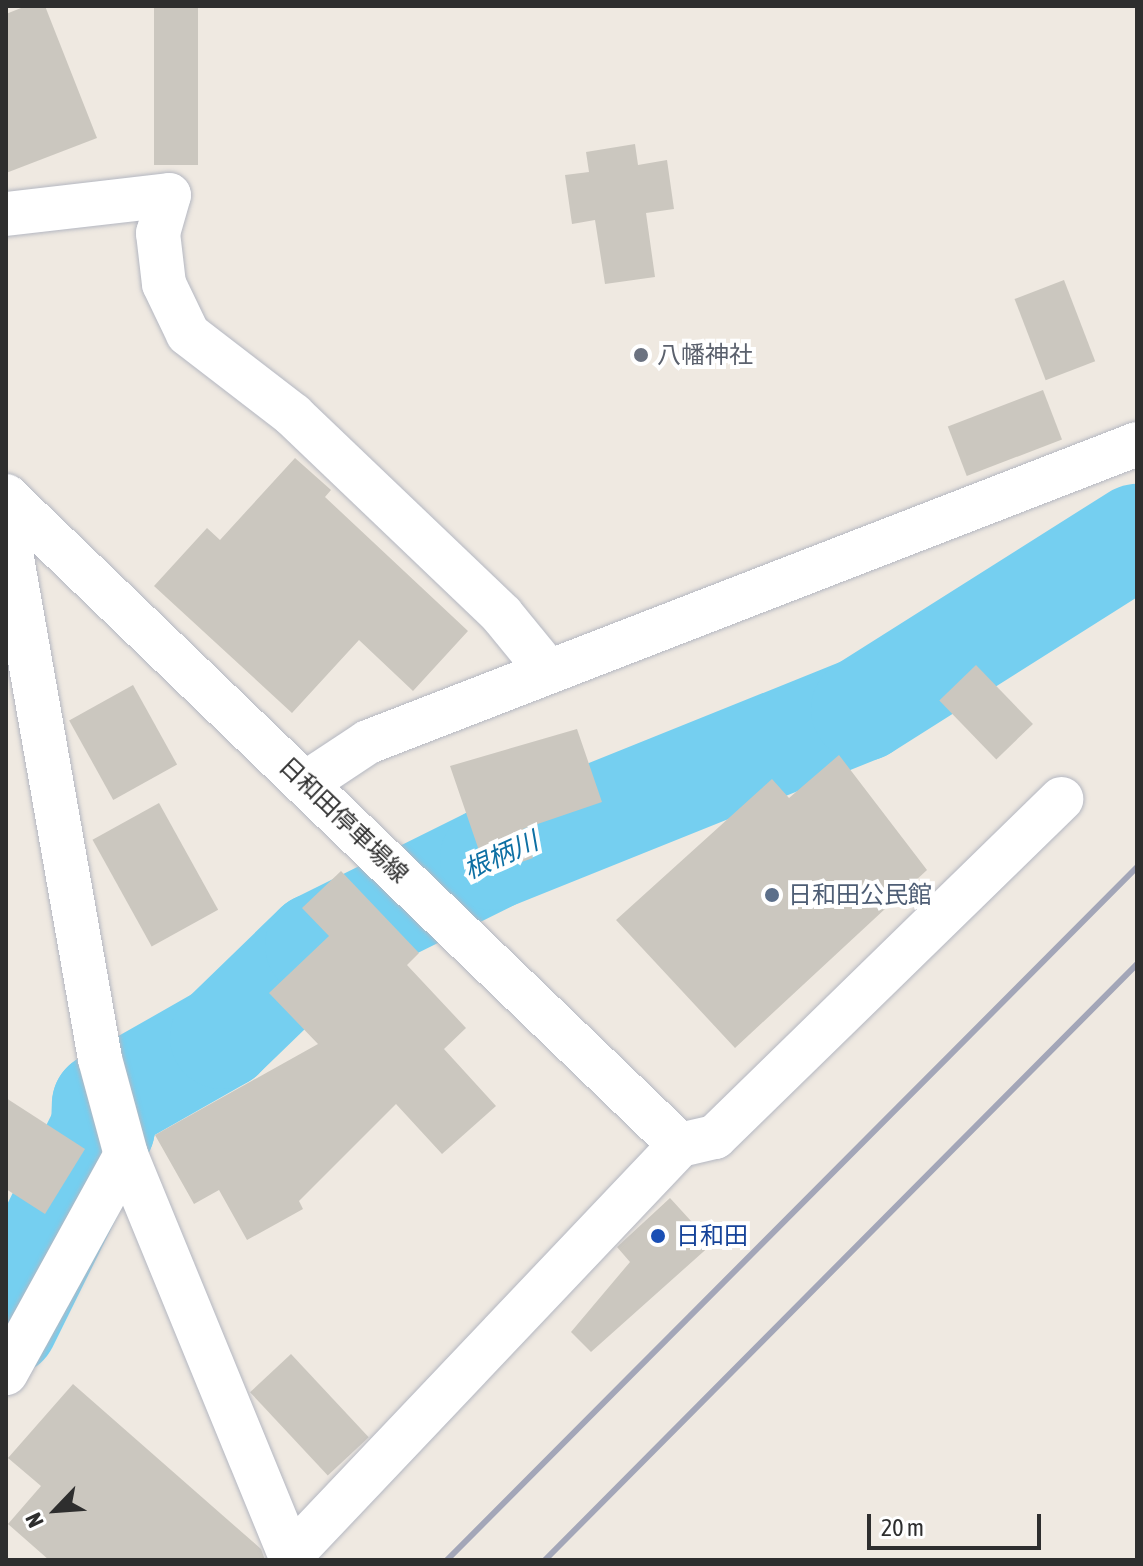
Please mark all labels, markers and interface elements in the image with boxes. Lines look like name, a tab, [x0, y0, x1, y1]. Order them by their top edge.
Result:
place label: 八幡神社	[657, 341, 753, 369]
marker: 八幡神社	[632, 346, 650, 364]
street label: 日和田停車場線	[274, 751, 414, 889]
water label: 根柄川	[459, 826, 543, 886]
place label: 日和田公民館	[788, 881, 932, 909]
marker: 日和田公民館	[763, 886, 781, 904]
place label: 日和田	[676, 1222, 748, 1250]
marker: 日和田	[647, 1225, 669, 1247]
north arrow	[16, 1470, 96, 1550]
scale bar	[871, 1498, 1045, 1548]
text: N	[20, 1509, 49, 1532]
text: 20 m	[881, 1514, 924, 1541]

